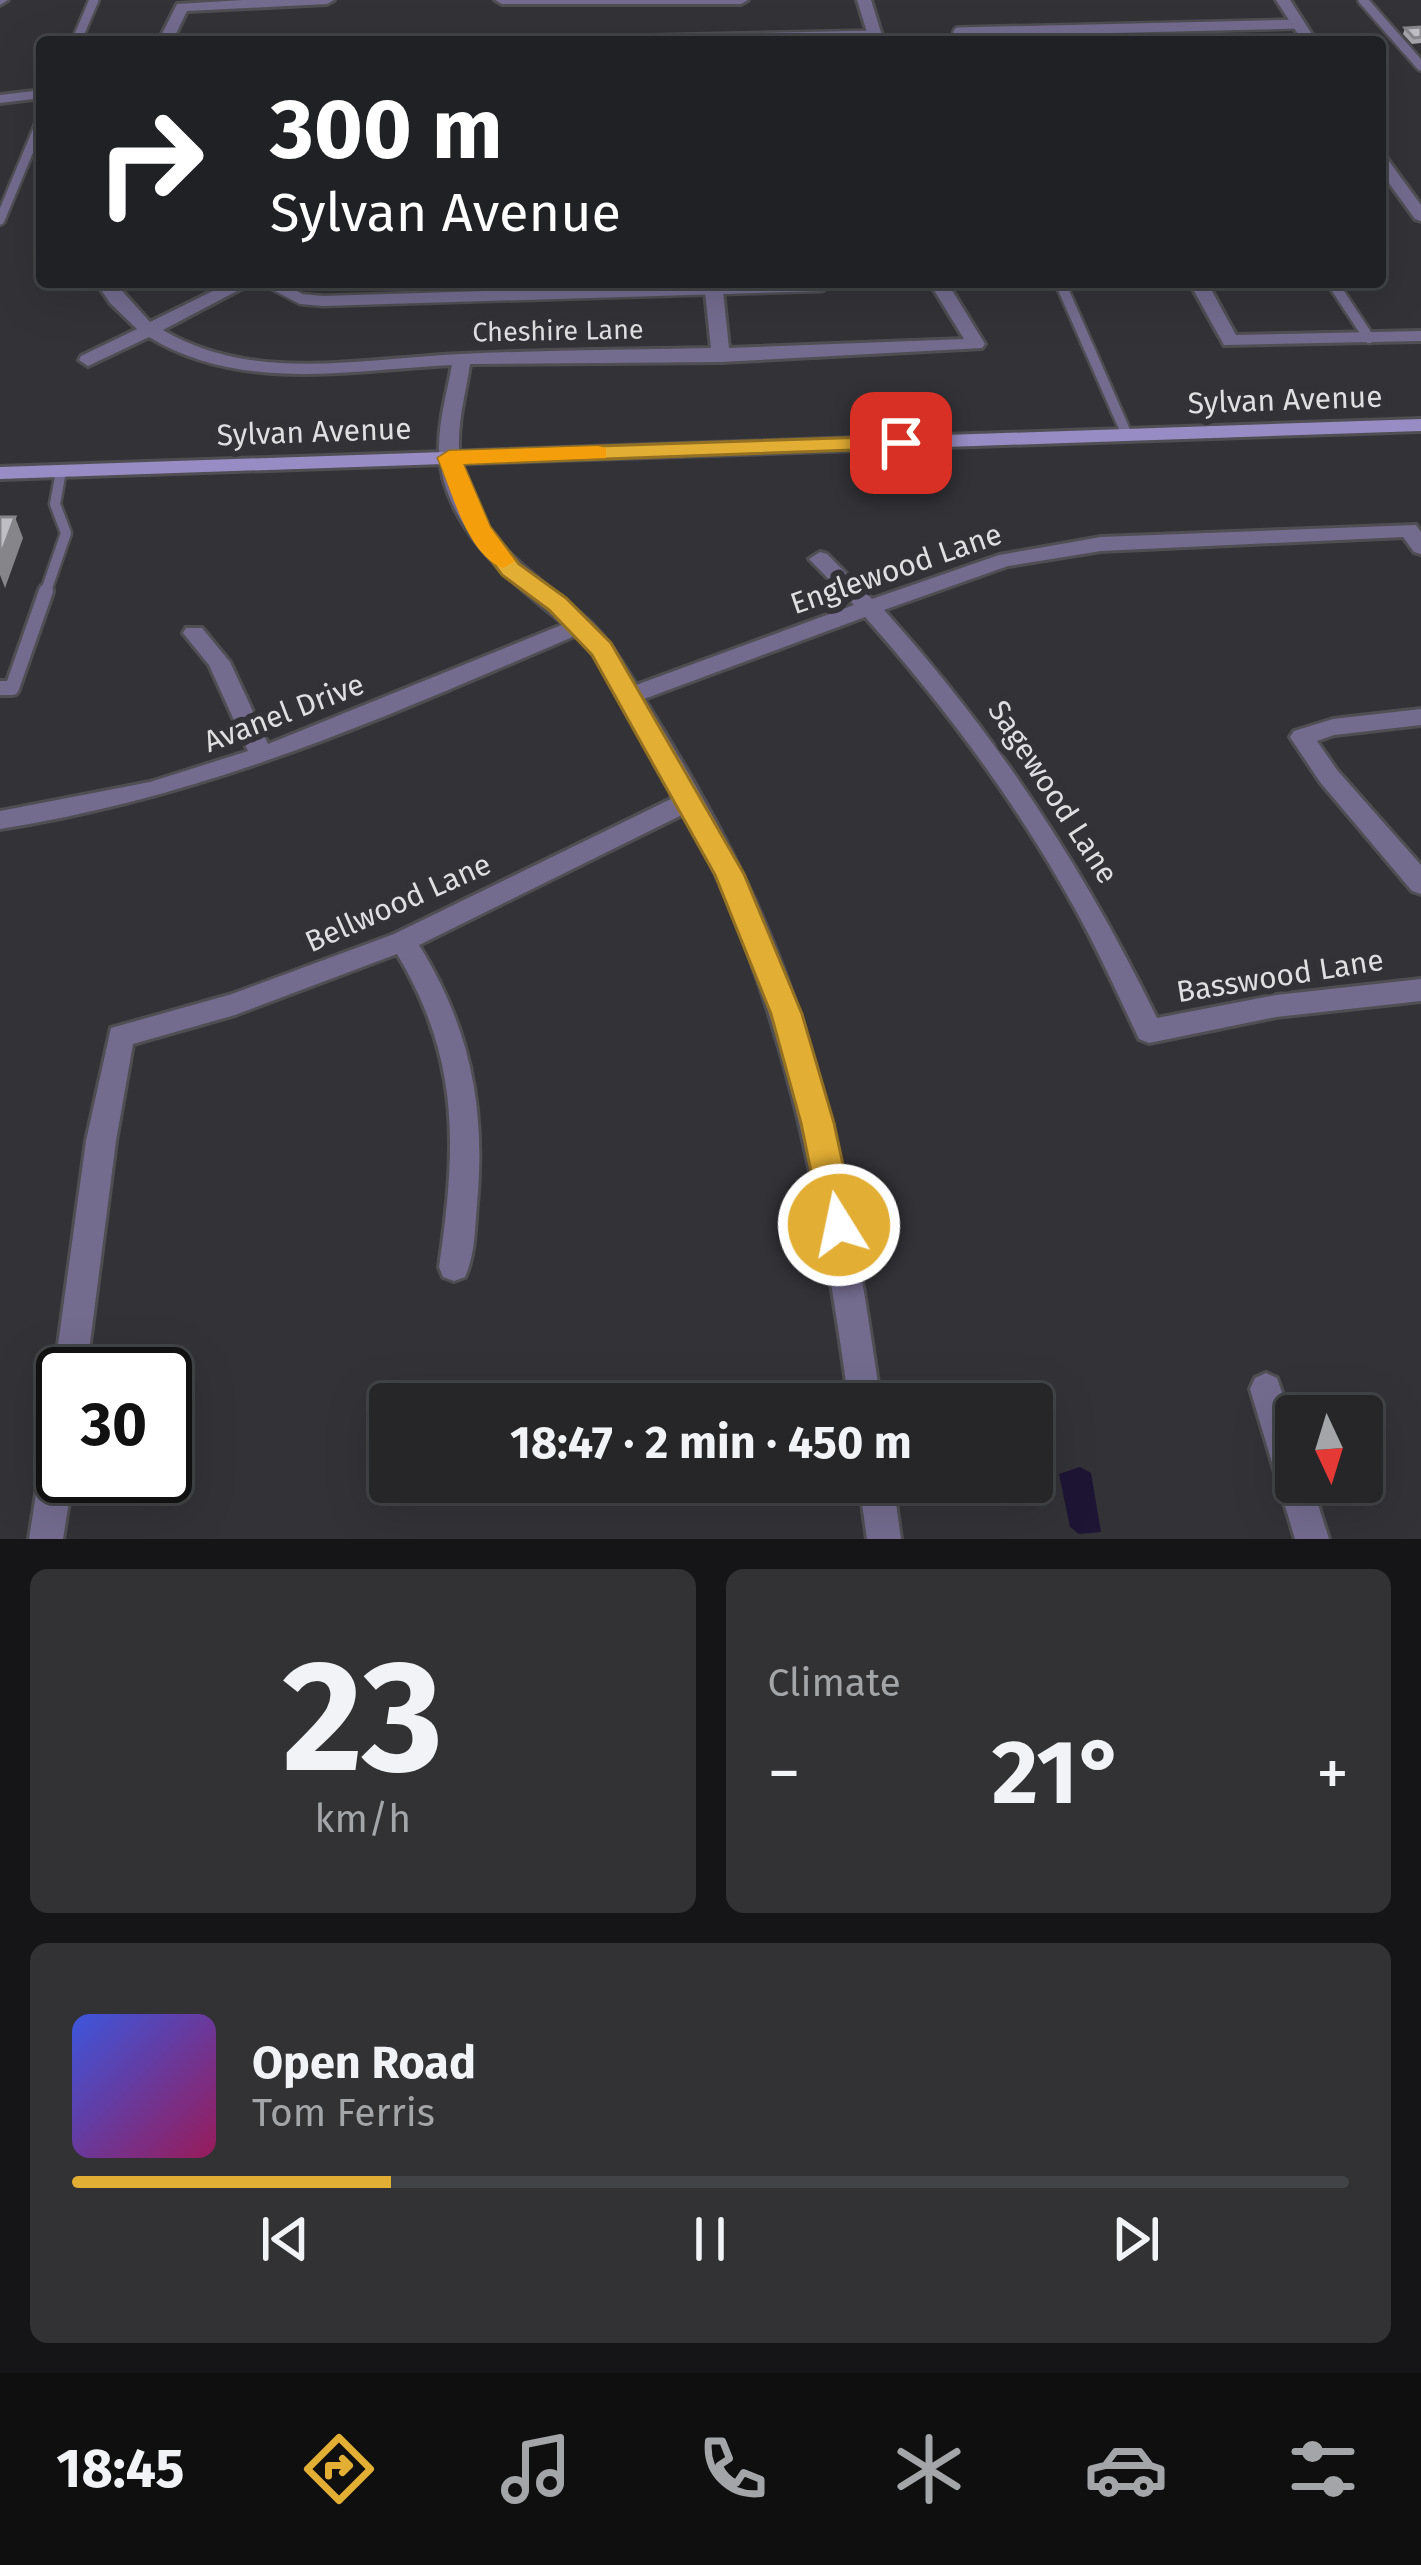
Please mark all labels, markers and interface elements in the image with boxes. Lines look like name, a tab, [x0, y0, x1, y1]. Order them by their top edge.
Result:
text: 300 m	[270, 79, 503, 180]
icon: right	[72, 84, 228, 240]
text: Sylvan Avenue	[270, 181, 621, 245]
street label: Cheshire Lane	[472, 314, 644, 348]
street label: Sylvan Avenue	[1187, 379, 1383, 421]
pin	[850, 392, 952, 494]
icon: arrive	[868, 410, 934, 476]
street label: Sylvan Avenue	[216, 411, 412, 453]
street label: Englewood Lane	[786, 516, 1006, 622]
street label: Avanel Drive	[199, 666, 369, 760]
street label: Sagewood Lane	[980, 694, 1126, 890]
street label: Bellwood Lane	[300, 846, 496, 960]
street label: Basswood Lane	[1174, 942, 1386, 1010]
position arrow	[776, 1162, 902, 1288]
speed limit sign: 30	[36, 1347, 192, 1503]
north arrow	[1275, 1395, 1383, 1503]
map controls	[1275, 1395, 1383, 1503]
text: 18:47 · 2 min · 450 m	[510, 1416, 912, 1470]
text: 23	[282, 1624, 443, 1811]
text: Climate	[768, 1660, 901, 1706]
text: 21°	[992, 1719, 1125, 1827]
text: −	[768, 1734, 801, 1813]
text: +	[1316, 1734, 1349, 1813]
text: km/h	[314, 1796, 411, 1842]
text: Open Road	[252, 2036, 476, 2090]
text: Tom Ferris	[252, 2090, 435, 2136]
icon: previous	[252, 2206, 318, 2272]
icon: pause	[677, 2206, 743, 2272]
icon: next	[1103, 2206, 1169, 2272]
icon: directions	[297, 2427, 381, 2511]
icon: music	[494, 2427, 578, 2511]
icon: phone	[691, 2427, 775, 2511]
icon: climate	[887, 2427, 971, 2511]
icon: car	[1084, 2427, 1168, 2511]
icon: filters	[1281, 2427, 1365, 2511]
text: 18:45	[56, 2437, 184, 2501]

